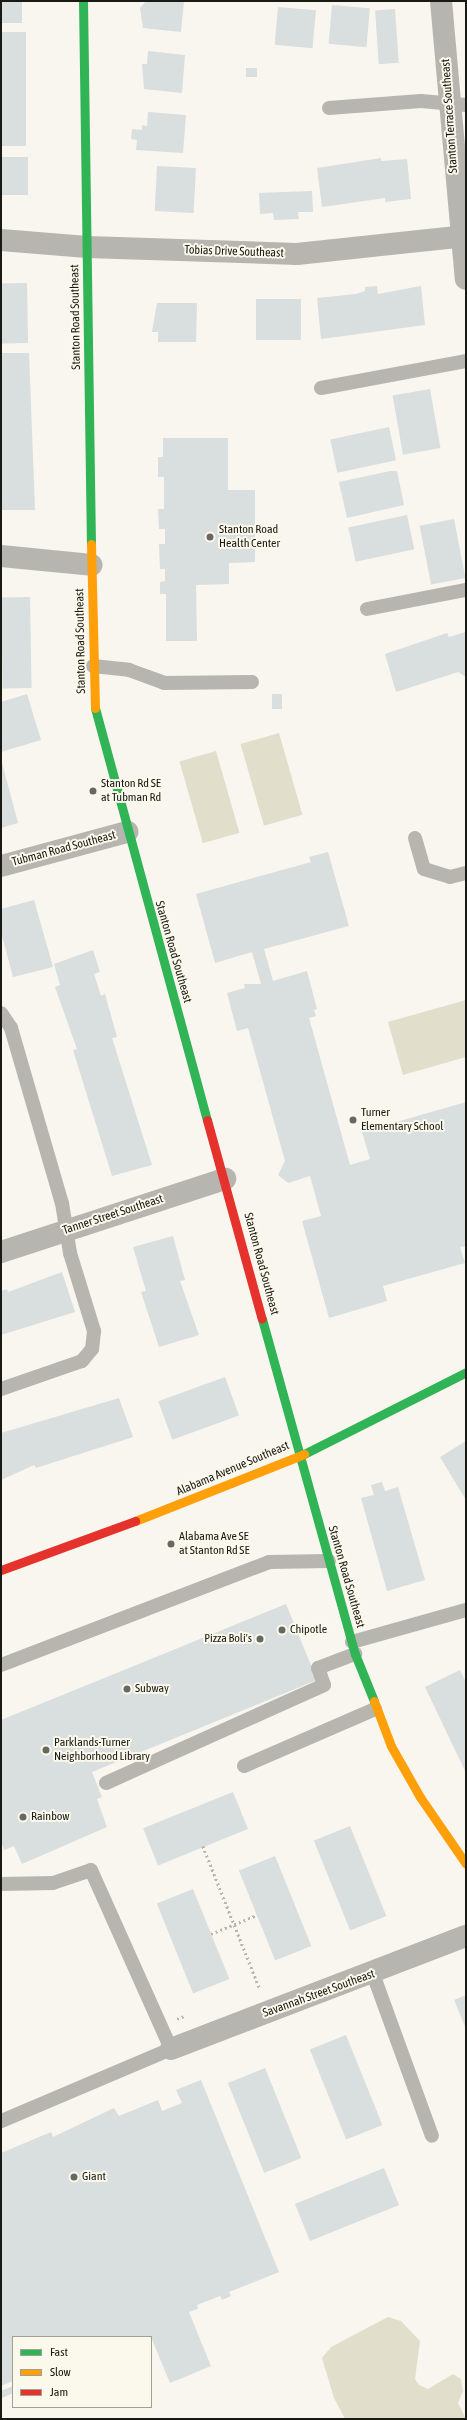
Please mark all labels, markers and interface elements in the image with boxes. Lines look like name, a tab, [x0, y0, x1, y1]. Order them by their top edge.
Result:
street label: Stanton Terrace Southeast	[439, 58, 461, 174]
street label: Tobias Drive Southeast	[184, 243, 284, 261]
street label: Stanton Road Southeast	[68, 264, 84, 370]
place label: Stanton Road Health Center	[219, 523, 280, 551]
marker: Stanton Road Health Center	[204, 531, 216, 543]
street label: Stanton Road Southeast	[73, 588, 89, 694]
place label: Stanton Rd SE at Tubman Rd	[101, 777, 161, 805]
marker: Stanton Rd SE at Tubman Rd	[88, 786, 98, 796]
street label: Tubman Road Southeast	[11, 828, 117, 870]
street label: Stanton Road Southeast	[152, 899, 194, 1005]
place label: Turner Elementary School	[361, 1106, 443, 1134]
marker: Turner Elementary School	[348, 1115, 358, 1125]
street label: Tanner Street Southeast	[61, 1192, 165, 1238]
street label: Stanton Road Southeast	[240, 1211, 282, 1317]
street label: Alabama Avenue Southeast	[174, 1439, 292, 1499]
street label: Stanton Road Southeast	[325, 1524, 367, 1630]
place label: Alabama Ave SE at Stanton Rd SE	[179, 1530, 249, 1558]
marker: Alabama Ave SE at Stanton Rd SE	[166, 1539, 176, 1549]
place label: Chipotle	[290, 1623, 327, 1637]
marker: Chipotle	[277, 1625, 287, 1635]
place label: Pizza Boli's	[204, 1632, 252, 1646]
marker: Pizza Boli's	[255, 1634, 265, 1644]
place label: Subway	[135, 1682, 169, 1696]
marker: Subway	[122, 1684, 132, 1694]
place label: Parklands-Turner Neighborhood Library	[54, 1736, 150, 1764]
marker: Parklands-Turner Neighborhood Library	[41, 1745, 51, 1755]
place label: Rainbow	[31, 1810, 70, 1824]
marker: Rainbow	[18, 1812, 28, 1822]
street label: Savannah Street Southeast	[261, 1967, 377, 2021]
place label: Giant	[82, 2170, 106, 2184]
marker: Giant	[69, 2172, 79, 2182]
legend	[12, 2336, 152, 2408]
text: Fast	[50, 2345, 68, 2359]
text: Slow	[50, 2365, 71, 2379]
text: Jam	[50, 2385, 68, 2399]

